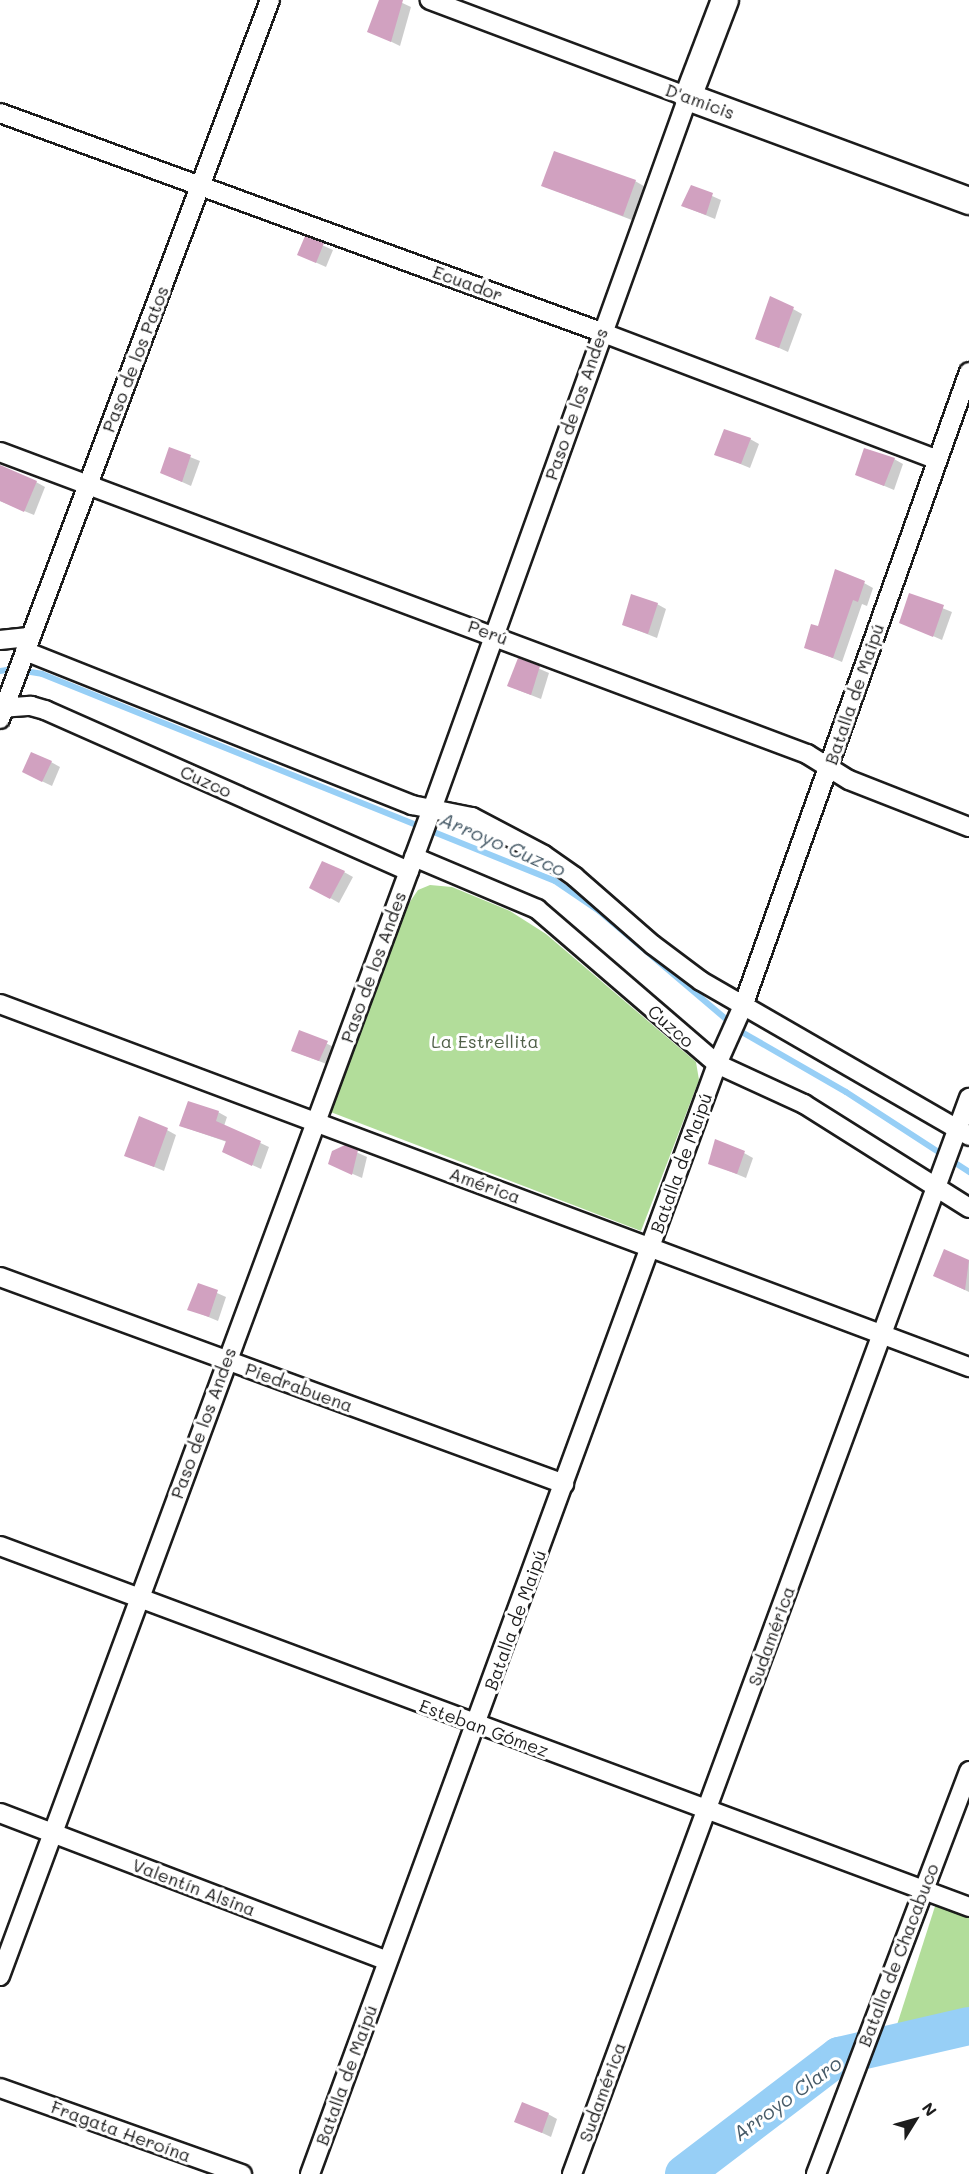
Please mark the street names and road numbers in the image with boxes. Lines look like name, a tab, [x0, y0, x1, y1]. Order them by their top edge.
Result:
street label: D'amicis	[662, 78, 738, 124]
street label: Ecuador	[430, 260, 506, 306]
street label: Paso de los Patos	[97, 283, 173, 435]
street label: Paso de los Andes	[540, 325, 612, 483]
street label: Perú	[465, 615, 511, 649]
street label: Batalla de Maipú	[820, 621, 888, 767]
street label: Cuzco	[177, 760, 235, 802]
street label: Paso de los Andes	[336, 889, 410, 1045]
street label: Cuzco	[644, 1000, 698, 1052]
street label: Batalla de Maipú	[646, 1090, 716, 1236]
street label: América	[446, 1162, 524, 1208]
street label: Paso de los Andes	[166, 1345, 240, 1501]
street label: Piedrabuena	[242, 1358, 356, 1416]
street label: Batalla de Maipú	[480, 1547, 550, 1693]
street label: Sudamérica	[743, 1583, 799, 1689]
street label: Esteban Gómez	[416, 1695, 552, 1761]
street label: Valentín Alsina	[129, 1854, 259, 1920]
street label: Batalla de Chacabuco	[853, 1860, 943, 2050]
street label: Batalla de Maipú	[311, 2002, 381, 2148]
street label: Sudamérica	[574, 2039, 630, 2145]
street label: Fragata Heroína	[48, 2096, 194, 2166]

